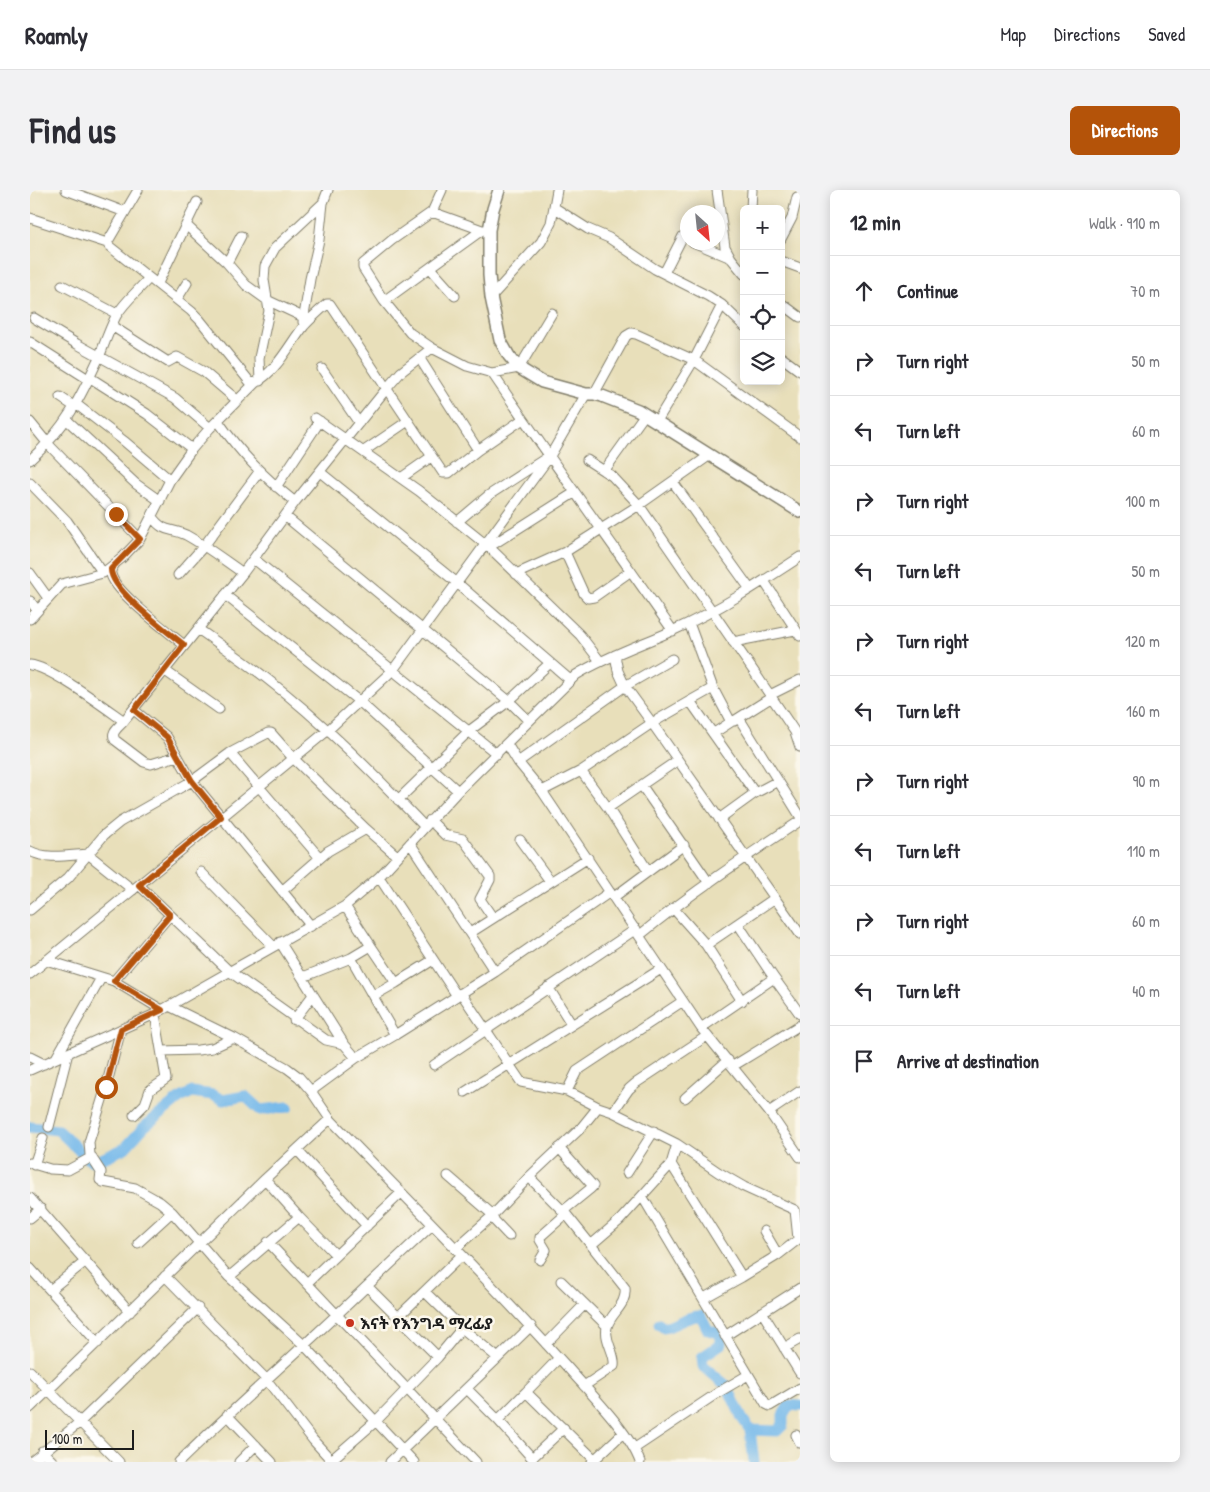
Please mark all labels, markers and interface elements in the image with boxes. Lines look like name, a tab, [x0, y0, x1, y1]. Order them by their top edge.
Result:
text: Roamly	[25, 19, 88, 51]
text: Map	[1001, 22, 1026, 47]
text: Directions	[1054, 22, 1120, 47]
text: Saved	[1148, 22, 1185, 47]
button: Directions	[1070, 106, 1180, 155]
text: Find us	[30, 107, 116, 154]
north arrow	[680, 205, 725, 250]
map controls	[740, 205, 785, 385]
button: +	[740, 205, 785, 250]
text: 12 min	[850, 208, 901, 237]
text: Walk · 910 m	[1089, 212, 1160, 234]
button: −	[740, 250, 785, 295]
icon: ahead	[850, 277, 878, 305]
text: Continue	[897, 278, 958, 304]
text: 70 m	[1130, 280, 1160, 302]
button: locate	[740, 295, 785, 340]
button: layers	[740, 340, 785, 385]
icon: right	[850, 347, 878, 375]
text: Turn right	[897, 348, 968, 374]
text: 50 m	[1132, 350, 1160, 372]
icon: left	[850, 417, 878, 445]
text: Turn left	[897, 418, 960, 444]
text: 60 m	[1132, 420, 1160, 442]
icon: right	[850, 487, 878, 515]
text: Turn right	[897, 488, 968, 514]
text: 100 m	[1125, 490, 1160, 512]
route end	[105, 503, 128, 526]
icon: left	[850, 557, 878, 585]
text: Turn left	[897, 558, 960, 584]
text: 50 m	[1132, 560, 1160, 582]
icon: right	[850, 627, 878, 655]
text: Turn right	[897, 628, 968, 654]
text: 120 m	[1125, 630, 1160, 652]
icon: left	[850, 697, 878, 725]
text: Turn left	[897, 698, 960, 724]
text: 160 m	[1126, 700, 1160, 722]
icon: right	[850, 767, 878, 795]
text: Turn right	[897, 768, 968, 794]
text: 90 m	[1132, 770, 1160, 792]
icon: left	[850, 837, 878, 865]
text: Turn left	[897, 838, 960, 864]
text: 110 m	[1127, 840, 1160, 862]
icon: right	[850, 907, 878, 935]
text: Turn right	[897, 908, 968, 934]
text: 60 m	[1132, 910, 1160, 932]
icon: left	[850, 977, 878, 1005]
text: Turn left	[897, 978, 960, 1004]
text: 40 m	[1132, 980, 1160, 1002]
icon: arrive	[850, 1047, 878, 1075]
text: Arrive at destination	[897, 1048, 1039, 1074]
route start	[95, 1076, 118, 1099]
place label: እናት የእንግዳ ማረፊያ	[360, 1312, 493, 1334]
marker: እናት የእንግዳ ማረፊያ	[344, 1317, 356, 1329]
scale bar	[45, 1427, 134, 1450]
text: 100 m	[52, 1429, 82, 1448]

